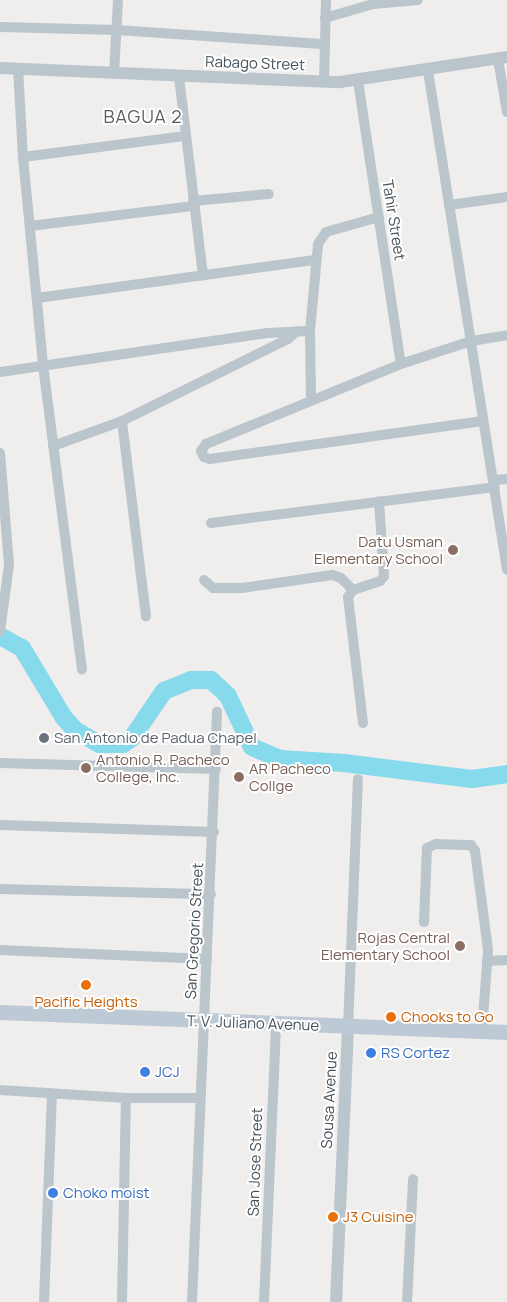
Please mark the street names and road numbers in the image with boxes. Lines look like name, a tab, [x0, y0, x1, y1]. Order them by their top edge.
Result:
street label: Rabago Street	[205, 52, 305, 74]
street label: Tahir Street	[379, 179, 409, 261]
street label: San Gregorio Street	[181, 862, 207, 1000]
street label: T. V. Juliano Avenue	[186, 1012, 320, 1034]
street label: Sousa Avenue	[317, 1051, 341, 1149]
street label: San Jose Street	[244, 1107, 266, 1217]

